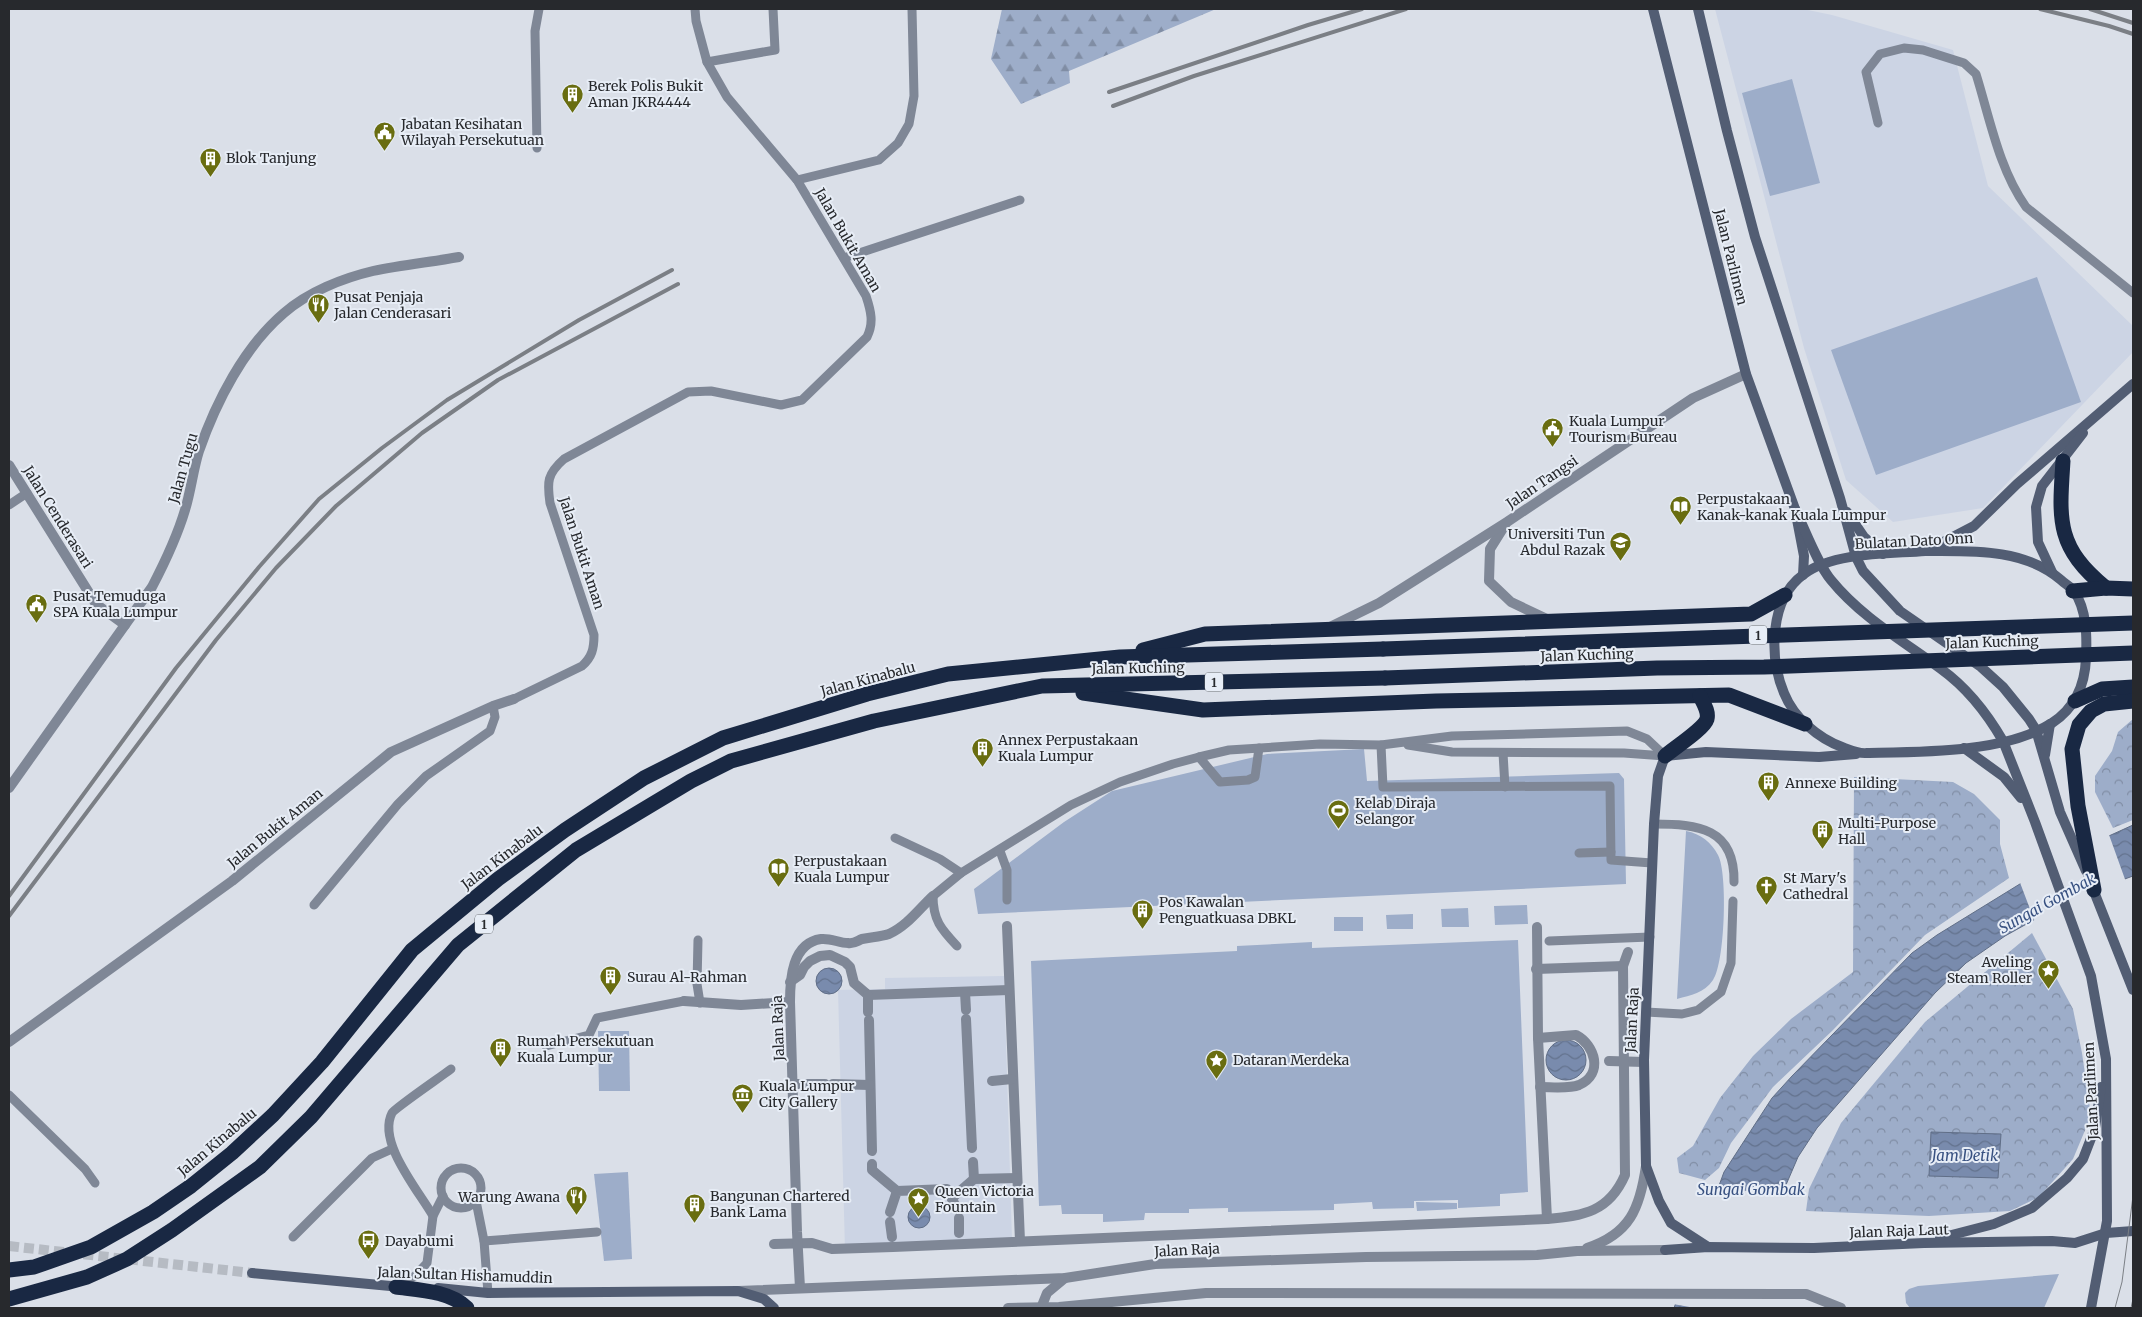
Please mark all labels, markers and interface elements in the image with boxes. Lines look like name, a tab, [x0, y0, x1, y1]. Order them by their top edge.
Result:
place label: Berek Polis Bukit Aman JKR4444	[587, 77, 704, 111]
building icon: Berek Polis Bukit Aman JKR4444	[560, 82, 584, 113]
place label: Jabatan Kesihatan Wilayah Persekutuan	[400, 115, 544, 149]
public building icon: Jabatan Kesihatan Wilayah Persekutuan	[373, 120, 397, 151]
building icon: Blok Tanjung	[198, 146, 222, 177]
place label: Blok Tanjung	[226, 149, 317, 167]
street label: Jalan Bukit Aman	[810, 184, 885, 295]
street label: Jalan Parlimen	[1710, 206, 1752, 307]
place label: Pusat Penjaja Jalan Cenderasari	[333, 288, 452, 322]
restaurant icon: Pusat Penjaja Jalan Cenderasari	[306, 293, 330, 324]
place label: Kuala Lumpur Tourism Bureau	[1569, 412, 1678, 446]
public building icon: Kuala Lumpur Tourism Bureau	[1541, 417, 1565, 448]
street label: Jalan Tugu	[164, 431, 202, 506]
street label: Jalan Tangsi	[1502, 451, 1582, 513]
street label: Jalan Cenderasari	[19, 462, 97, 572]
place label: Perpustakaan Kanak-kanak Kuala Lumpur	[1697, 490, 1886, 524]
street label: Jalan Bukit Aman	[555, 493, 609, 612]
library icon: Perpustakaan Kanak-kanak Kuala Lumpur	[1669, 495, 1693, 526]
place label: Universiti Tun Abdul Razak	[1508, 525, 1605, 559]
street label: Bulatan Dato Onn	[1854, 529, 1974, 553]
school or university icon: Universiti Tun Abdul Razak	[1609, 530, 1633, 561]
place label: Pusat Temuduga SPA Kuala Lumpur	[53, 587, 178, 621]
public building icon: Pusat Temuduga SPA Kuala Lumpur	[25, 592, 49, 623]
road number: 1	[1749, 626, 1767, 644]
street label: Jalan Kuching	[1944, 631, 2039, 653]
street label: Jalan Kuching	[1539, 644, 1634, 666]
street label: Jalan Kinabalu	[818, 658, 917, 701]
street label: Jalan Kuching	[1090, 658, 1185, 678]
road number: 1	[1205, 672, 1223, 692]
place label: Annex Perpustakaan Kuala Lumpur	[997, 731, 1138, 765]
building icon: Annex Perpustakaan Kuala Lumpur	[970, 736, 994, 767]
building icon: Annexe Building	[1757, 771, 1781, 802]
place label: Annexe Building	[1784, 774, 1898, 792]
street label: Jalan Bukit Aman	[223, 784, 326, 873]
place label: Kelab Diraja Selangor	[1355, 794, 1436, 828]
sports icon: Kelab Diraja Selangor	[1327, 799, 1351, 830]
place label: Multi-Purpose Hall	[1838, 814, 1936, 848]
building icon: Multi-Purpose Hall	[1810, 819, 1834, 850]
street label: Jalan Kinabalu	[457, 820, 546, 894]
place label: Perpustakaan Kuala Lumpur	[794, 852, 890, 886]
library icon: Perpustakaan Kuala Lumpur	[766, 857, 790, 888]
water label: Sungai Gombak	[1995, 868, 2099, 937]
place label: St Mary's Cathedral	[1783, 869, 1849, 903]
church icon: St Mary's Cathedral	[1755, 874, 1779, 905]
place label: Pos Kawalan Penguatkuasa DBKL	[1159, 893, 1296, 927]
building icon: Pos Kawalan Penguatkuasa DBKL	[1131, 898, 1155, 929]
road number: 1	[475, 914, 493, 934]
place label: Aveling Steam Roller	[1947, 953, 2033, 987]
place icon: Aveling Steam Roller	[2036, 958, 2060, 989]
building icon: Surau Al-Rahman	[599, 965, 623, 996]
place label: Surau Al-Rahman	[627, 968, 747, 986]
street label: Jalan Raja	[1621, 986, 1643, 1054]
street label: Jalan Raja	[768, 994, 788, 1062]
place label: Rumah Persekutuan Kuala Lumpur	[517, 1032, 654, 1066]
building icon: Rumah Persekutuan Kuala Lumpur	[489, 1037, 513, 1068]
street label: Jalan Parlimen	[2079, 1041, 2103, 1142]
place icon: Dataran Merdeka	[1205, 1048, 1229, 1079]
place label: Dataran Merdeka	[1233, 1051, 1350, 1069]
place label: Kuala Lumpur City Gallery	[759, 1077, 855, 1111]
museum icon: Kuala Lumpur City Gallery	[731, 1082, 755, 1113]
street label: Jalan Kinabalu	[173, 1104, 260, 1181]
water label: Jam Detik	[1930, 1146, 1999, 1165]
water label: Sungai Gombak	[1697, 1180, 1806, 1199]
place label: Queen Victoria Fountain	[935, 1182, 1034, 1216]
restaurant icon: Warung Awana	[564, 1185, 588, 1216]
place label: Bangunan Chartered Bank Lama	[710, 1187, 850, 1221]
place icon: Queen Victoria Fountain	[907, 1187, 931, 1218]
place label: Warung Awana	[457, 1188, 560, 1206]
building icon: Bangunan Chartered Bank Lama	[682, 1192, 706, 1223]
street label: Jalan Raja Laut	[1848, 1220, 1950, 1242]
bus stop icon: Dayabumi	[357, 1229, 381, 1260]
place label: Dayabumi	[385, 1232, 454, 1250]
street label: Jalan Raja	[1153, 1239, 1221, 1261]
street label: Jalan Sultan Hishamuddin	[376, 1263, 553, 1287]

